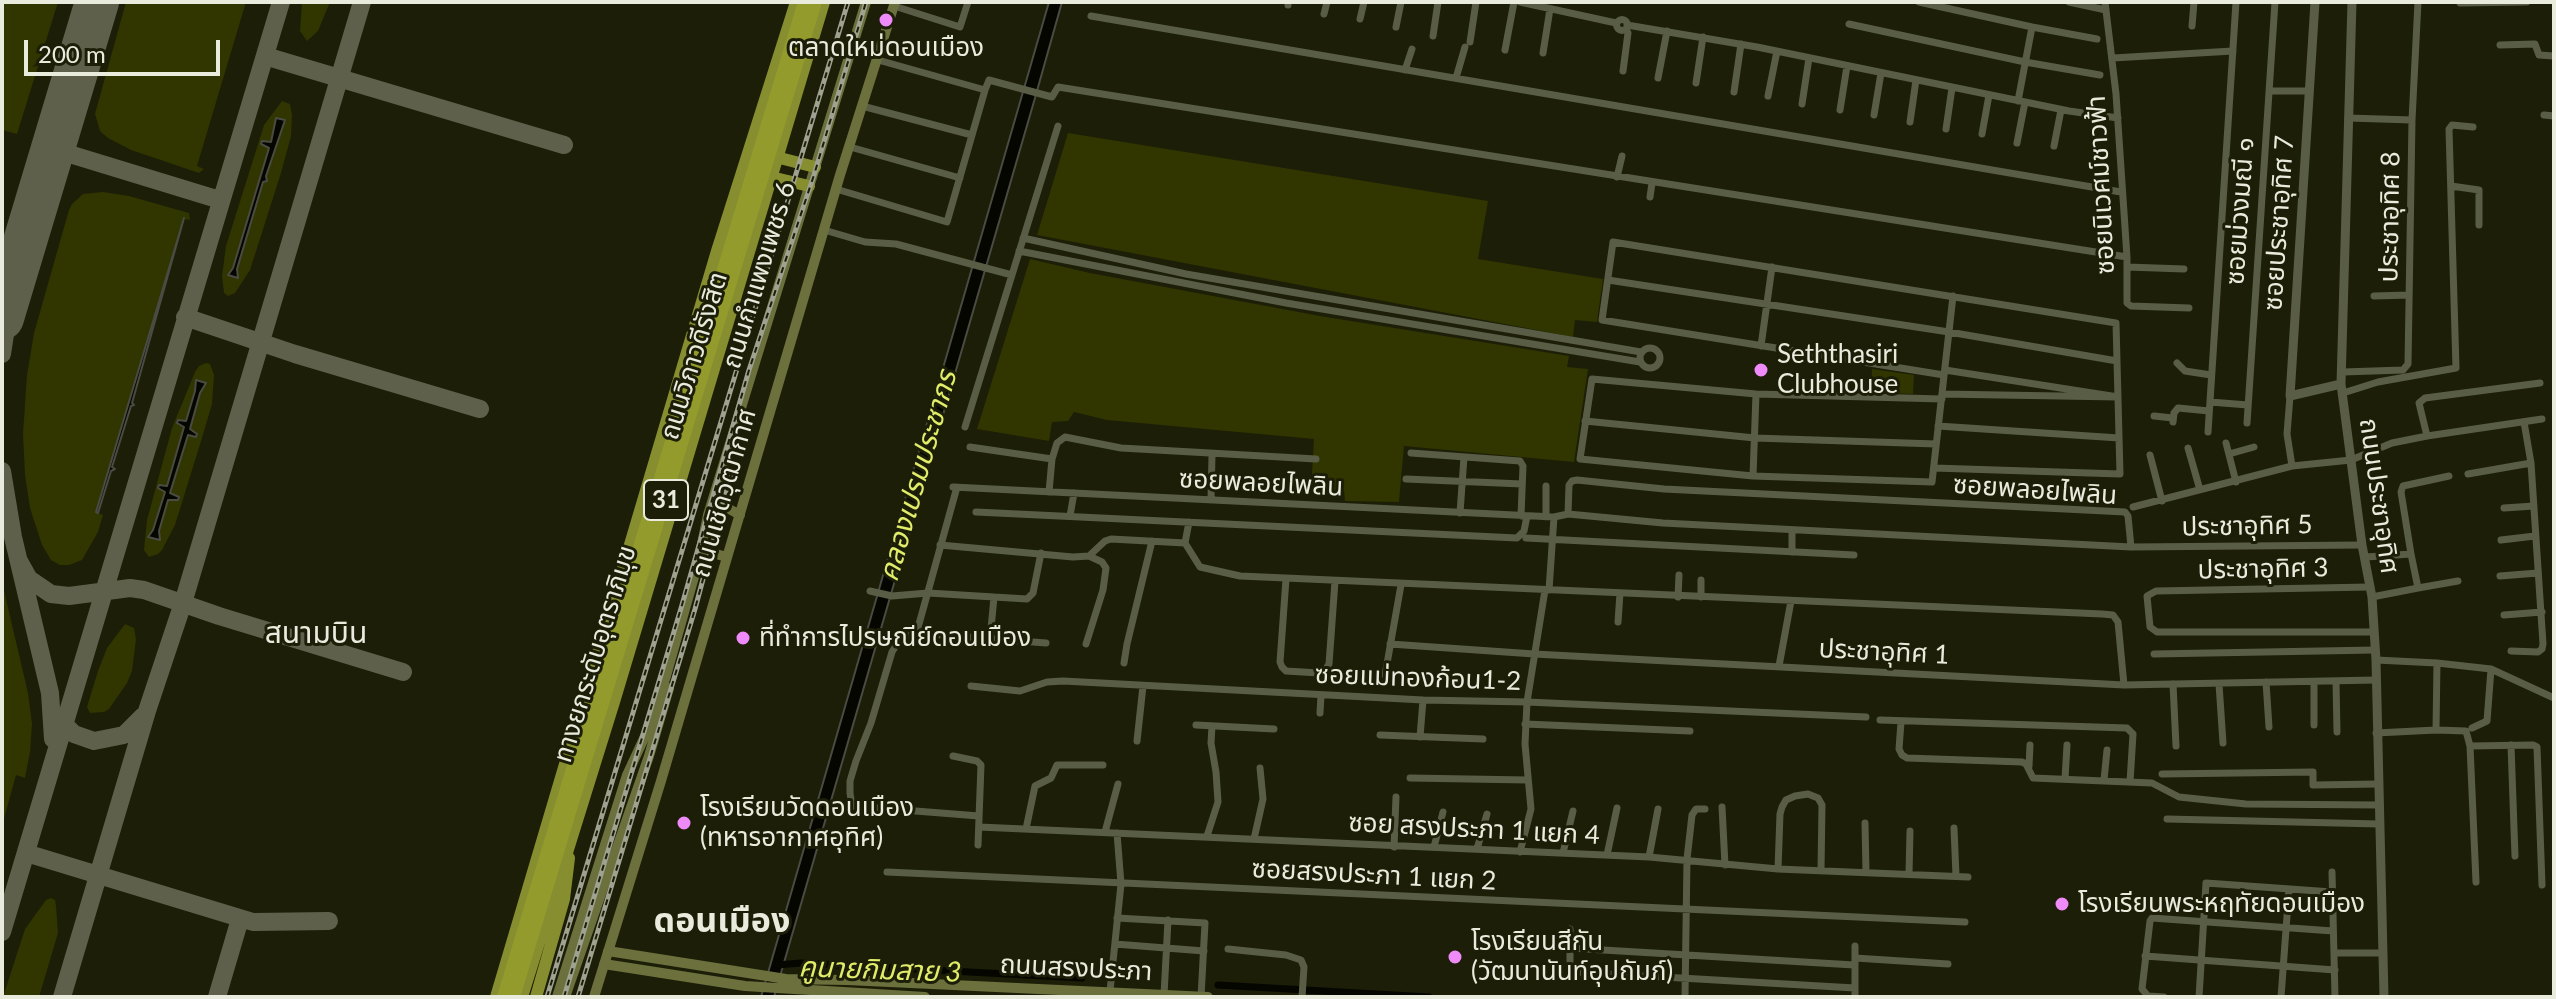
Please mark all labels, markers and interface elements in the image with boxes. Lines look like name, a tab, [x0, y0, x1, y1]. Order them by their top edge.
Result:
marker: ตลาดใหม่ดอนเมือง	[877, 11, 895, 29]
scale bar	[28, 24, 224, 74]
place label: ตลาดใหม่ดอนเมือง	[788, 32, 984, 64]
text: 200 m	[38, 39, 106, 68]
street label: ซอยนิเวศม์ชาวฟ้า	[2081, 95, 2121, 275]
street label: ซอยประชาอุทิศ 7	[2257, 134, 2301, 312]
street label: ซอยม่วงมณี ๑	[2219, 136, 2261, 286]
street label: ประชาอุทิศ 8	[2373, 151, 2407, 283]
street label: ถนนกำแพงเพชร 6	[716, 178, 802, 372]
street label: ถนนวิภาวดีรังสิต	[654, 269, 734, 443]
place label: Seththasiri Clubhouse	[1777, 339, 1898, 400]
marker: Seththasiri Clubhouse	[1752, 361, 1770, 379]
water label: คลองเปรมประชากร	[872, 367, 964, 585]
street label: ถนนเชิดวุฒากาศ	[685, 405, 763, 581]
street label: ถนนประชาอุทิศ	[2353, 416, 2405, 576]
street label: ซอยพลอยไพลิน	[1178, 463, 1344, 503]
street label: ซอยพลอยไพลิน	[1952, 469, 2118, 511]
road number: 31	[644, 480, 688, 520]
street label: ประชาอุทิศ 5	[2181, 509, 2313, 543]
street label: ทางยกระดับอุตราภิมุข	[547, 542, 643, 766]
street label: ประชาอุทิศ 3	[2197, 552, 2329, 586]
district label: สนามบิน	[265, 615, 367, 651]
place label: ที่ทำการไปรษณีย์ดอนเมือง	[759, 622, 1031, 654]
marker: ที่ทำการไปรษณีย์ดอนเมือง	[734, 629, 752, 647]
street label: ประชาอุทิศ 1	[1818, 633, 1950, 671]
street label: ซอยแม่ทองก้อน1-2	[1314, 659, 1522, 697]
place label: โรงเรียนวัดดอนเมือง (ทหารอากาศอุทิศ)	[700, 792, 914, 854]
street label: ซอย สรงประภา 1 แยก 4	[1348, 807, 1600, 851]
marker: โรงเรียนวัดดอนเมือง (ทหารอากาศอุทิศ)	[675, 814, 693, 832]
street label: ซอยสรงประภา 1 แยก 2	[1251, 853, 1497, 897]
place label: โรงเรียนพระหฤทัยดอนเมือง	[2078, 888, 2365, 920]
marker: โรงเรียนพระหฤทัยดอนเมือง	[2053, 895, 2071, 913]
district label: ดอนเมือง	[654, 901, 790, 941]
place label: โรงเรียนสีกัน (วัฒนานันท์อุปถัมภ์)	[1471, 926, 1673, 988]
street label: ถนนสรงประภา	[999, 948, 1153, 988]
marker: โรงเรียนสีกัน (วัฒนานันท์อุปถัมภ์)	[1446, 948, 1464, 966]
water label: คูนายกิมสาย 3	[798, 950, 962, 990]

